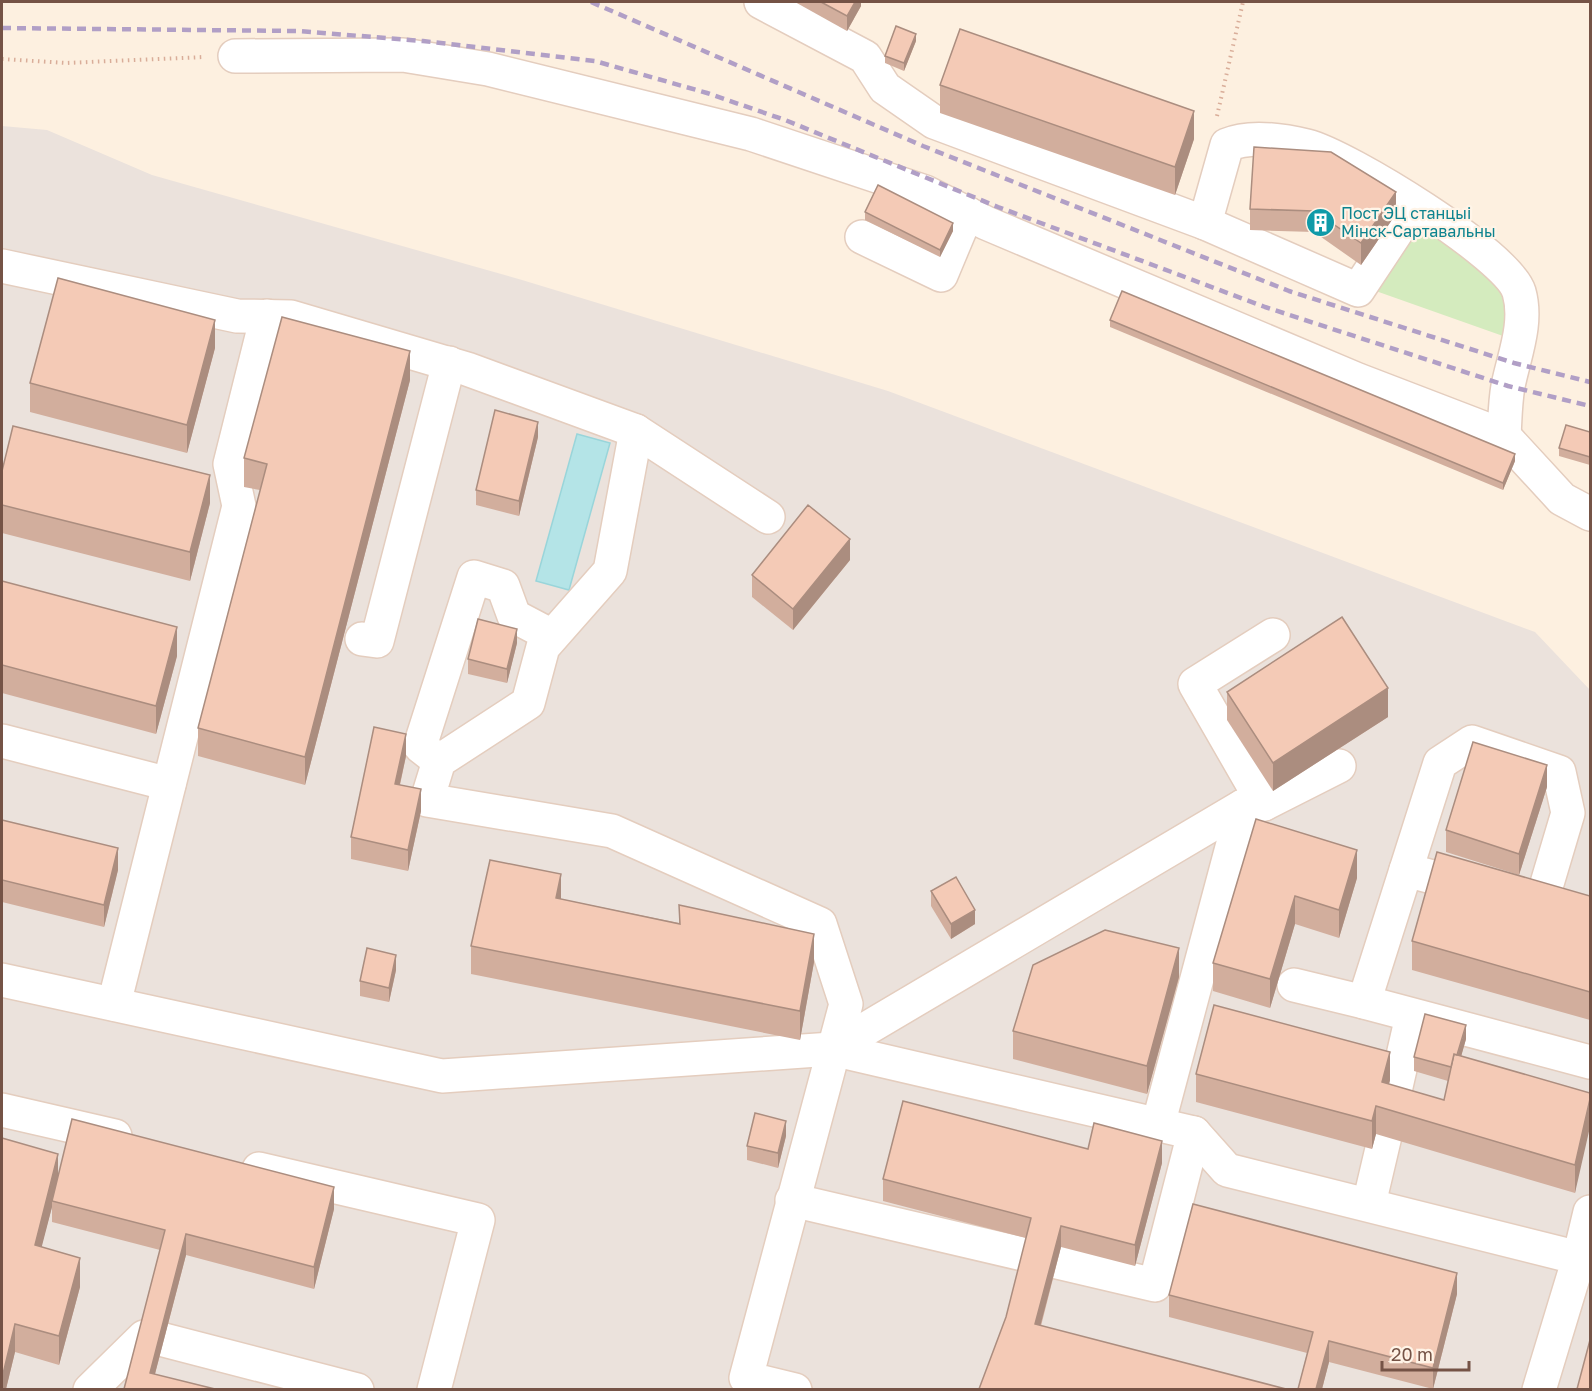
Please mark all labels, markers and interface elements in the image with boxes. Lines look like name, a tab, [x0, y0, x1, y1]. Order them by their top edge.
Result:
place label: Пост ЭЦ станцыі Мінск-Сартавальны	[1341, 203, 1496, 241]
building icon: Пост ЭЦ станцыі Мінск-Сартавальны	[1304, 206, 1336, 238]
scale bar	[1382, 1334, 1469, 1372]
text: 20 m	[1391, 1343, 1433, 1365]

